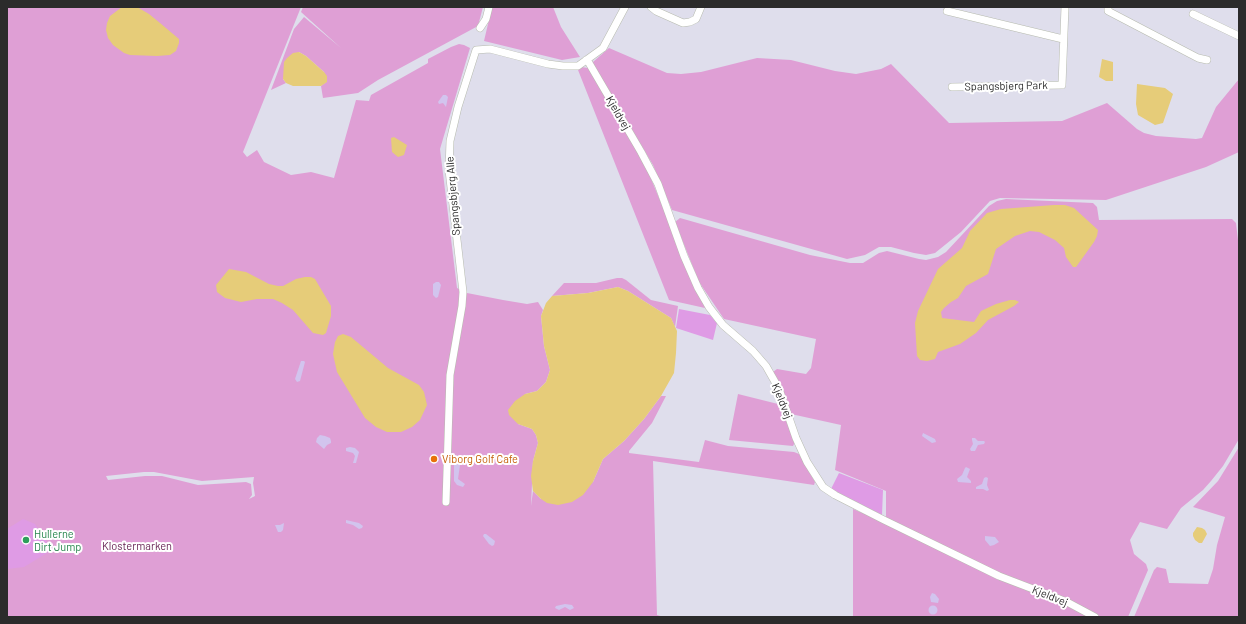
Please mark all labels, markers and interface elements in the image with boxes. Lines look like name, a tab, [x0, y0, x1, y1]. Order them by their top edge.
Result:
street label: Spangsbjerg Park	[964, 79, 1048, 93]
street label: Kjeldvej	[603, 94, 633, 132]
street label: Spangsbjerg Alle	[443, 156, 463, 236]
street label: Kjeldvej	[769, 381, 795, 421]
place label: Viborg Golf Cafe	[442, 452, 518, 466]
marker: Viborg Golf Cafe	[429, 454, 439, 464]
place label: Hullerne Dirt Jump	[34, 527, 81, 553]
marker: Hullerne Dirt Jump	[21, 535, 31, 545]
park label: Klostermarken	[102, 539, 172, 553]
street label: Kjeldvej	[1030, 583, 1070, 609]

